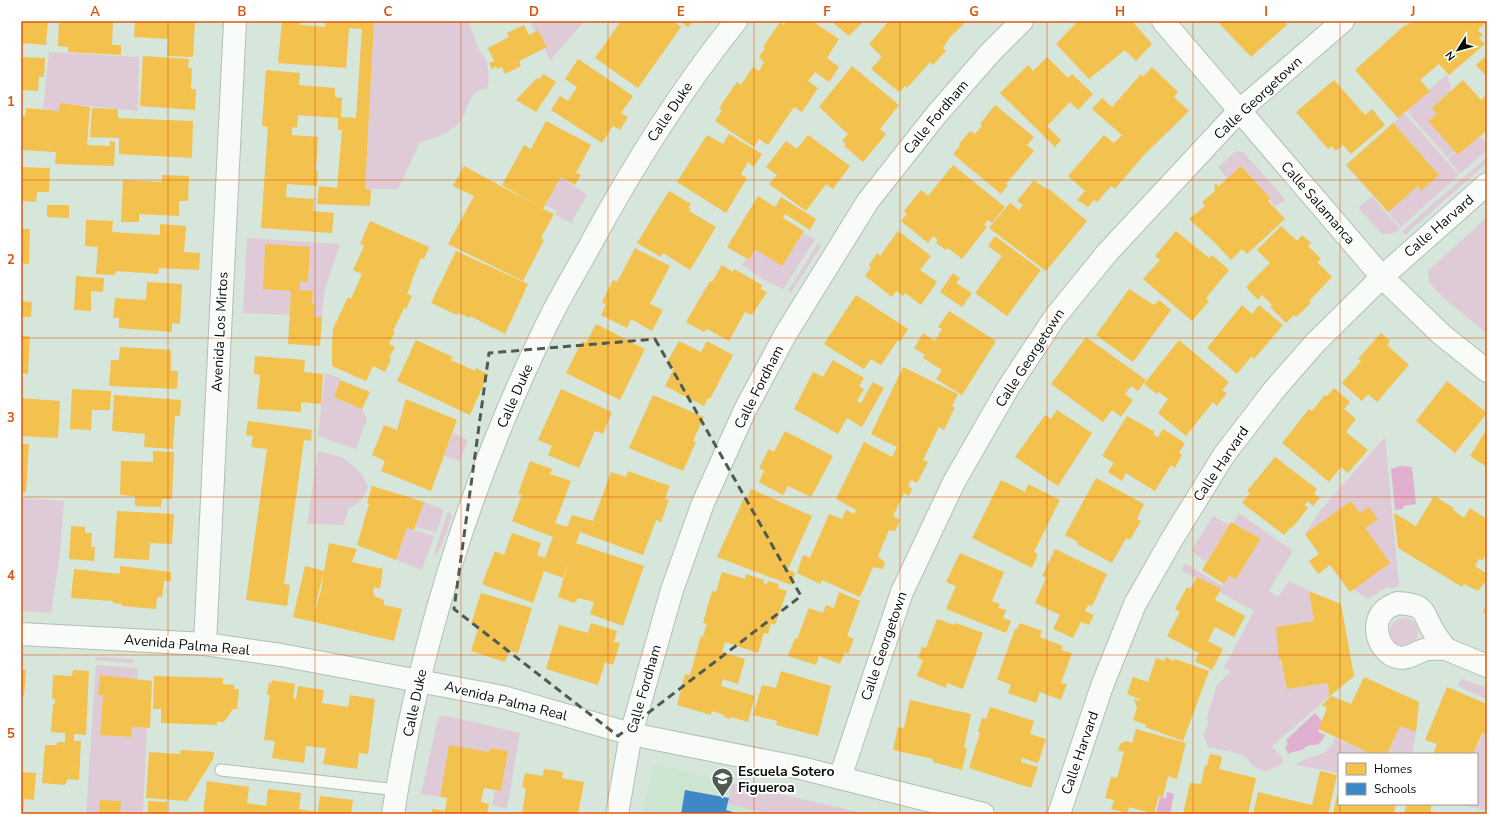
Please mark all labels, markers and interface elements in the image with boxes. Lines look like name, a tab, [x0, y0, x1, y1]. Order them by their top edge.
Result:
text: A	[90, 3, 100, 21]
text: B	[238, 3, 247, 21]
text: C	[384, 3, 393, 21]
text: D	[529, 3, 539, 21]
text: E	[677, 3, 685, 21]
text: F	[823, 3, 831, 21]
text: G	[969, 3, 979, 21]
text: H	[1115, 3, 1125, 21]
text: I	[1264, 3, 1268, 21]
text: J	[1410, 3, 1415, 21]
north arrow	[1438, 30, 1478, 70]
text: N	[1442, 48, 1459, 64]
street label: Calle Georgetown	[1210, 52, 1306, 144]
street label: Calle Fordham	[899, 76, 973, 158]
street label: Calle Duke	[643, 78, 697, 146]
text: 1	[7, 93, 15, 111]
street label: Calle Salamanca	[1276, 157, 1360, 249]
street label: Calle Harvard	[1400, 190, 1478, 262]
text: 2	[7, 251, 15, 269]
street label: Avenida Los Mirtos	[207, 271, 233, 393]
street label: Calle Georgetown	[991, 305, 1069, 411]
street label: Calle Fordham	[730, 342, 788, 432]
street label: Calle Duke	[492, 361, 538, 431]
text: 3	[7, 409, 15, 427]
street label: Calle Harvard	[1189, 423, 1253, 505]
text: 4	[7, 567, 15, 585]
street label: Calle Georgetown	[856, 589, 912, 703]
street label: Avenida Palma Real	[123, 630, 251, 660]
street label: Calle Fordham	[622, 642, 666, 736]
street label: Calle Duke	[399, 668, 431, 738]
street label: Avenida Palma Real	[443, 677, 570, 726]
street label: Calle Harvard	[1057, 709, 1103, 797]
text: 5	[7, 725, 15, 743]
legend	[1338, 753, 1478, 805]
text: Homes	[1374, 761, 1412, 777]
place label: Escuela Sotero Figueroa	[738, 762, 835, 797]
school or university icon: Escuela Sotero Figueroa	[709, 766, 735, 799]
text: Schools	[1374, 781, 1417, 797]

